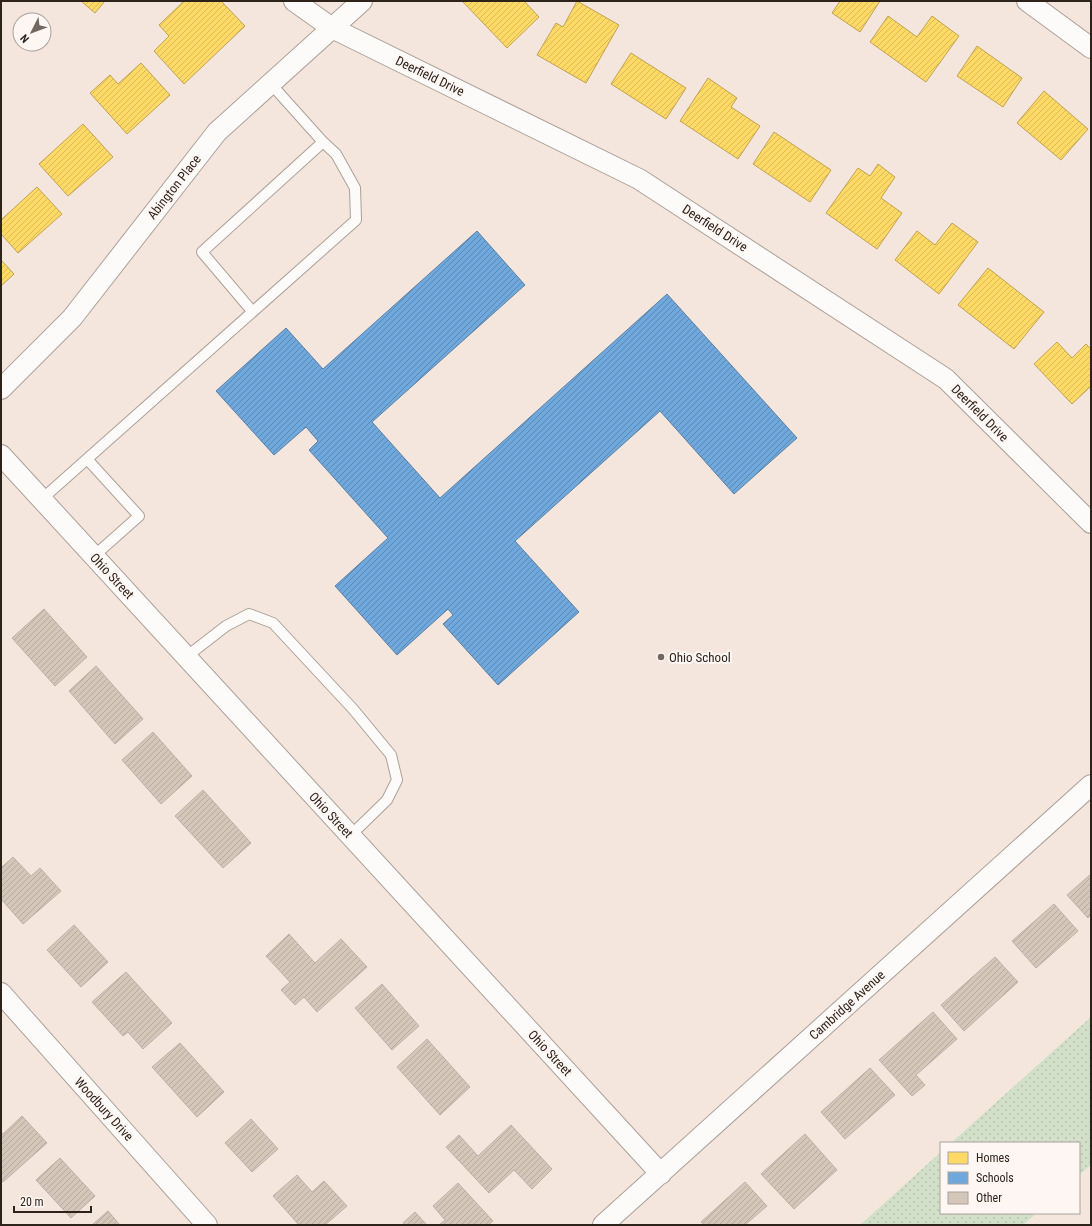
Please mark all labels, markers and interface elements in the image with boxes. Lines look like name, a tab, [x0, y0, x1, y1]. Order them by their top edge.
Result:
north arrow	[12, 12, 52, 52]
text: N	[18, 31, 32, 45]
street label: Deerfield Drive	[393, 53, 467, 99]
street label: Abington Place	[144, 152, 204, 222]
street label: Deerfield Drive	[680, 201, 750, 255]
street label: Deerfield Drive	[948, 381, 1012, 445]
street label: Ohio Street	[87, 550, 137, 602]
place label: Ohio School	[669, 650, 731, 665]
marker: Ohio School	[656, 652, 666, 662]
street label: Ohio Street	[306, 789, 356, 841]
street label: Cambridge Avenue	[806, 967, 888, 1043]
street label: Ohio Street	[525, 1027, 575, 1079]
street label: Woodbury Drive	[72, 1074, 136, 1144]
legend	[940, 1142, 1080, 1214]
text: Homes	[976, 1151, 1010, 1165]
text: Schools	[976, 1171, 1014, 1185]
scale bar	[14, 1188, 91, 1214]
text: Other	[976, 1191, 1002, 1205]
text: 20 m	[20, 1195, 44, 1209]

